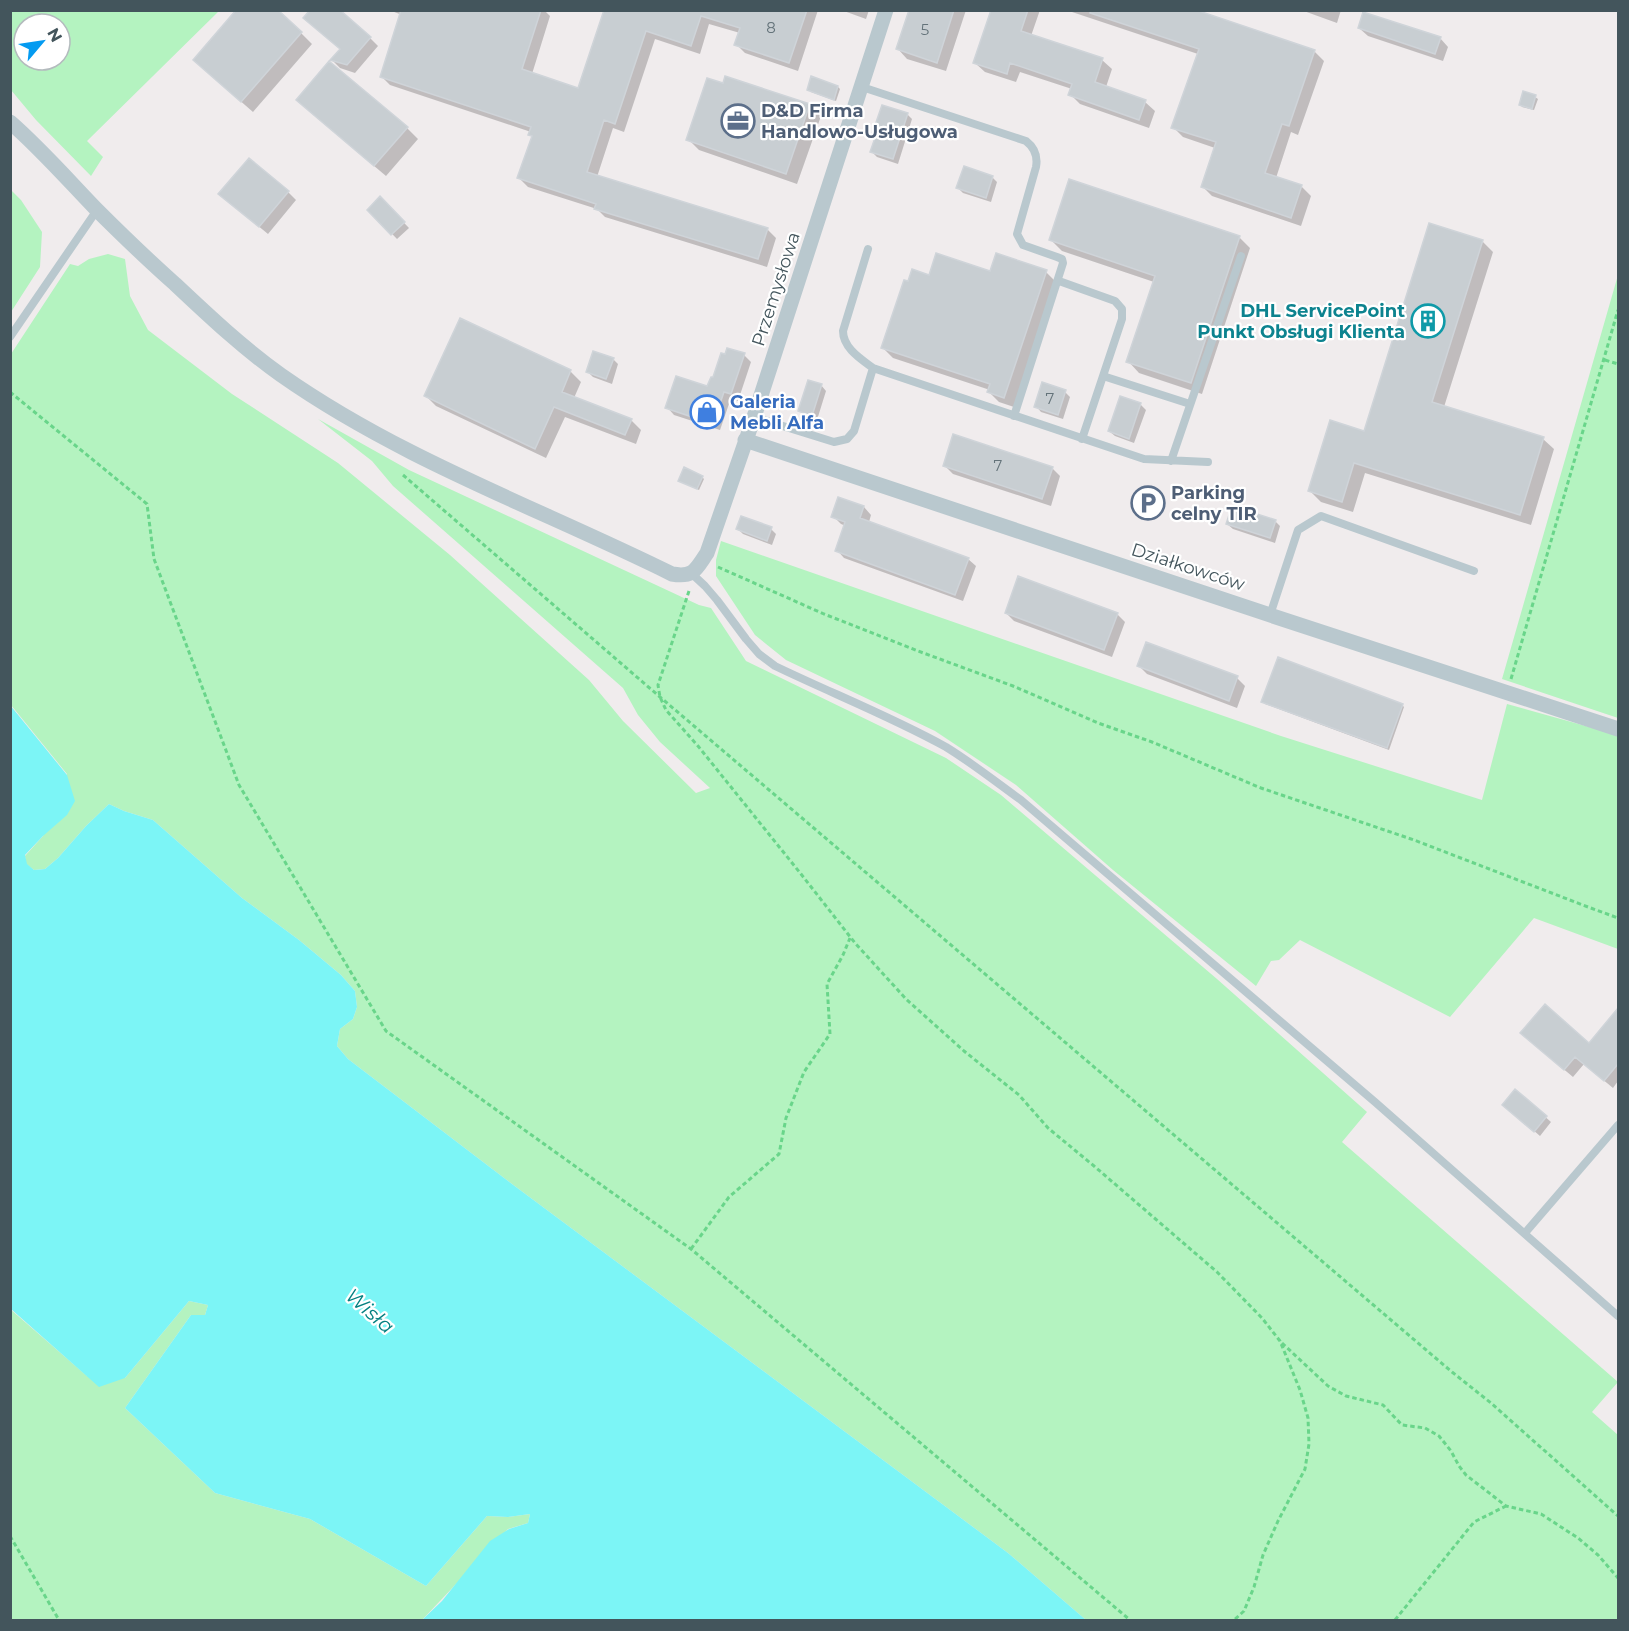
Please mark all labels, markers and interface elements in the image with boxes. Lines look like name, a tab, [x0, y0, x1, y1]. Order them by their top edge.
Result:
north arrow	[12, 12, 72, 72]
house number: 8	[766, 18, 776, 37]
house number: 5	[921, 20, 929, 39]
text: N	[43, 25, 66, 45]
place label: D&D Firma Handlowo-Usługowa	[761, 100, 958, 143]
office icon: D&D Firma Handlowo-Usługowa	[720, 103, 756, 139]
street label: Przemysłowa	[747, 229, 805, 349]
place label: DHL ServicePoint Punkt Obsługi Klienta	[1197, 300, 1405, 343]
building icon: DHL ServicePoint Punkt Obsługi Klienta	[1410, 303, 1446, 339]
house number: 7	[1046, 389, 1055, 408]
place label: Galeria Mebli Alfa	[730, 391, 824, 434]
shop icon: Galeria Mebli Alfa	[689, 394, 725, 430]
house number: 7	[994, 456, 1003, 475]
place label: Parking celny TIR	[1171, 482, 1257, 525]
parking icon: Parking celny TIR	[1130, 485, 1166, 521]
street label: Działkowców	[1128, 538, 1248, 596]
water label: Wisła	[341, 1284, 399, 1338]

